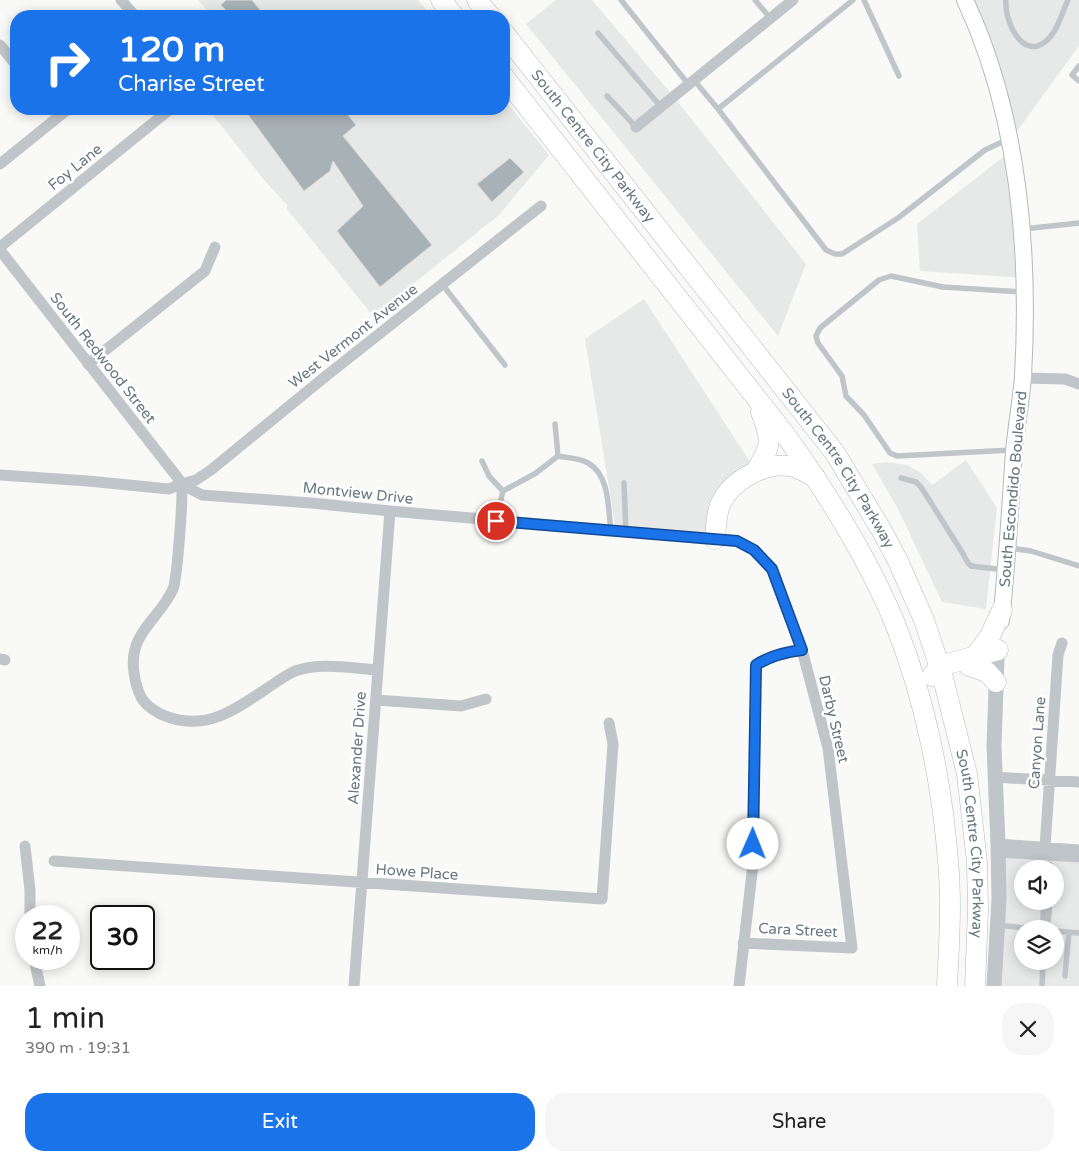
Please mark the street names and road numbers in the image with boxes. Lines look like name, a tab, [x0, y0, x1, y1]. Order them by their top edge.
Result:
street label: South Centre City Parkway	[527, 66, 659, 226]
street label: Foy Lane	[44, 140, 106, 194]
street label: West Vermont Avenue	[285, 280, 421, 392]
street label: South Redwood Street	[46, 289, 160, 427]
street label: South Centre City Parkway	[778, 384, 898, 551]
street label: South Escondido Boulevard	[995, 390, 1031, 588]
street label: Montview Drive	[302, 478, 414, 508]
street label: Darby Street	[815, 673, 853, 765]
street label: Alexander Drive	[344, 691, 370, 805]
street label: Canyon Lane	[1025, 696, 1049, 790]
street label: South Centre City Parkway	[952, 747, 987, 938]
street label: Howe Place	[375, 860, 459, 884]
street label: Cara Street	[758, 919, 839, 941]

